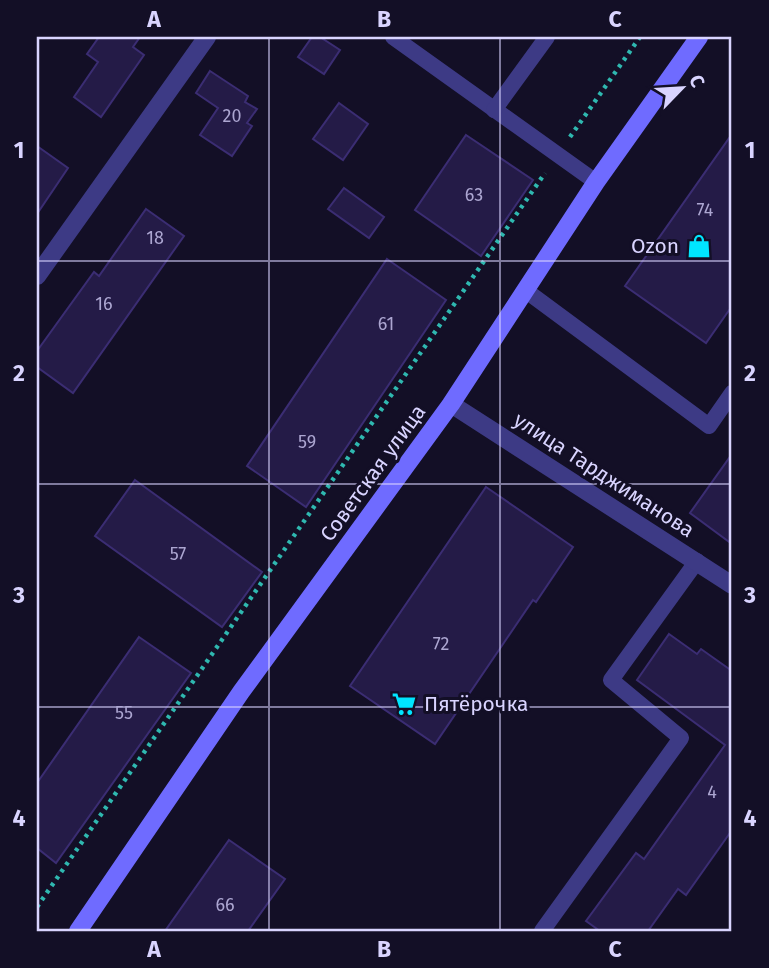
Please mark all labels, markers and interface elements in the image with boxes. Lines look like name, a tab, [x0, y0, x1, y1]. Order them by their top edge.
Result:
text: A	[146, 5, 161, 33]
text: B	[377, 5, 391, 33]
text: C	[608, 5, 622, 33]
north arrow	[646, 52, 716, 122]
text: С	[684, 71, 710, 91]
house number: 20	[223, 105, 241, 127]
text: 1	[14, 136, 24, 164]
text: 1	[745, 136, 755, 164]
house number: 63	[465, 184, 483, 206]
house number: 74	[697, 199, 714, 221]
house number: 18	[146, 227, 164, 249]
shop icon: Ozon	[685, 232, 713, 260]
place label: Ozon	[631, 233, 679, 259]
house number: 16	[95, 293, 113, 315]
house number: 61	[378, 313, 394, 335]
text: 2	[13, 359, 25, 387]
text: 2	[744, 359, 756, 387]
street label: Советская улица	[315, 399, 431, 547]
street label: улица Тарджиманова	[509, 407, 699, 543]
house number: 59	[298, 431, 316, 453]
house number: 57	[170, 543, 186, 565]
text: 3	[12, 581, 25, 609]
text: 3	[743, 581, 756, 609]
house number: 72	[433, 633, 449, 655]
supermarket icon: Пятёрочка	[390, 690, 418, 718]
place label: Пятёрочка	[424, 691, 528, 717]
house number: 55	[115, 702, 133, 724]
house number: 4	[707, 781, 717, 803]
text: 4	[13, 804, 26, 832]
text: 4	[744, 804, 757, 832]
house number: 66	[215, 894, 235, 916]
text: A	[146, 935, 161, 963]
text: B	[377, 935, 391, 963]
text: C	[608, 935, 622, 963]

